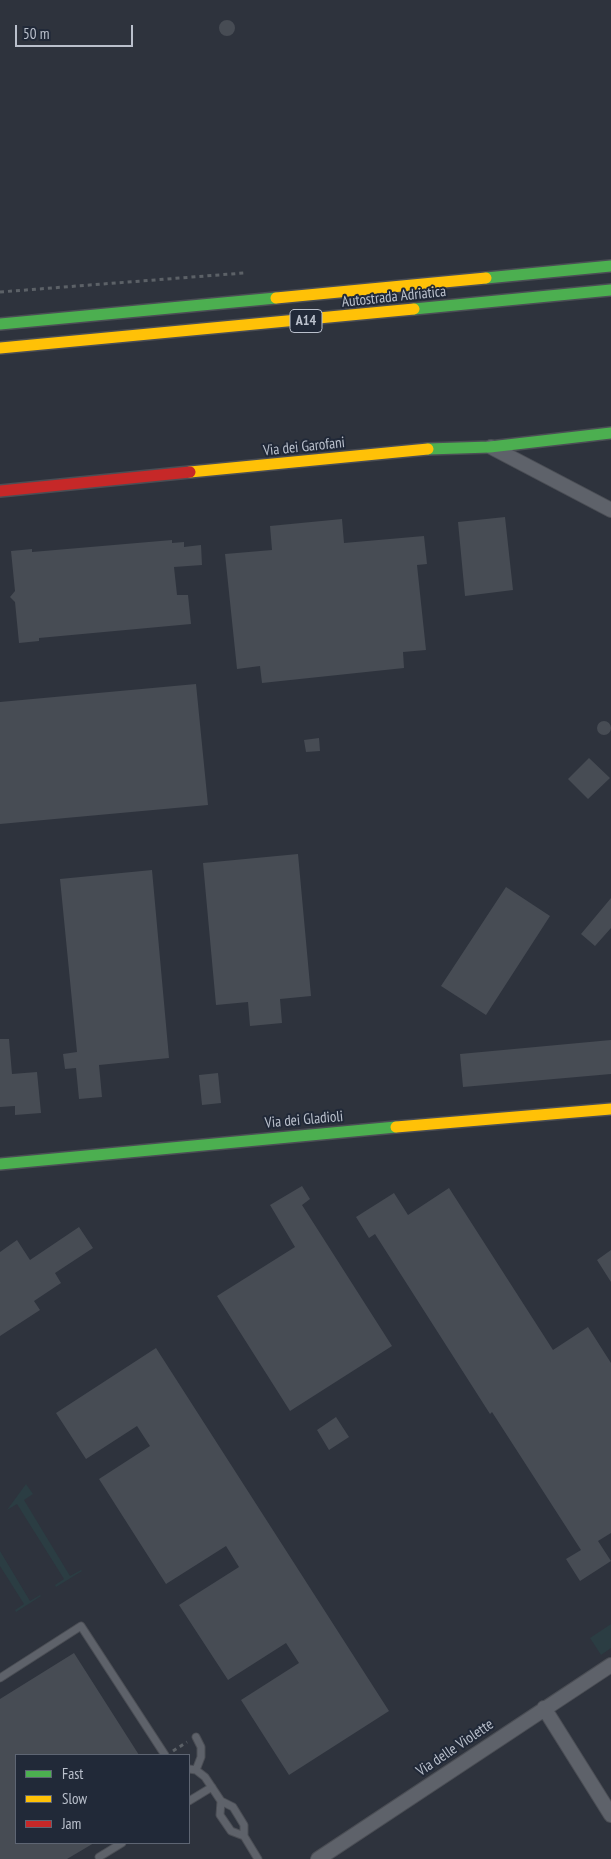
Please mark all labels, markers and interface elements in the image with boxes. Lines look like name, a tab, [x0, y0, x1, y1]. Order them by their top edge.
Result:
scale bar	[18, 15, 135, 47]
text: 50 m	[23, 24, 49, 43]
street label: Autostrada Adriatica	[341, 283, 447, 311]
road number: A14	[290, 310, 322, 332]
street label: Via dei Garofani	[262, 434, 346, 460]
street label: Via dei Gladioli	[264, 1108, 344, 1132]
street label: Via delle Violette	[413, 1716, 497, 1780]
legend	[15, 1754, 190, 1844]
text: Fast	[62, 1764, 83, 1783]
text: Slow	[62, 1789, 87, 1808]
text: Jam	[62, 1814, 81, 1833]

